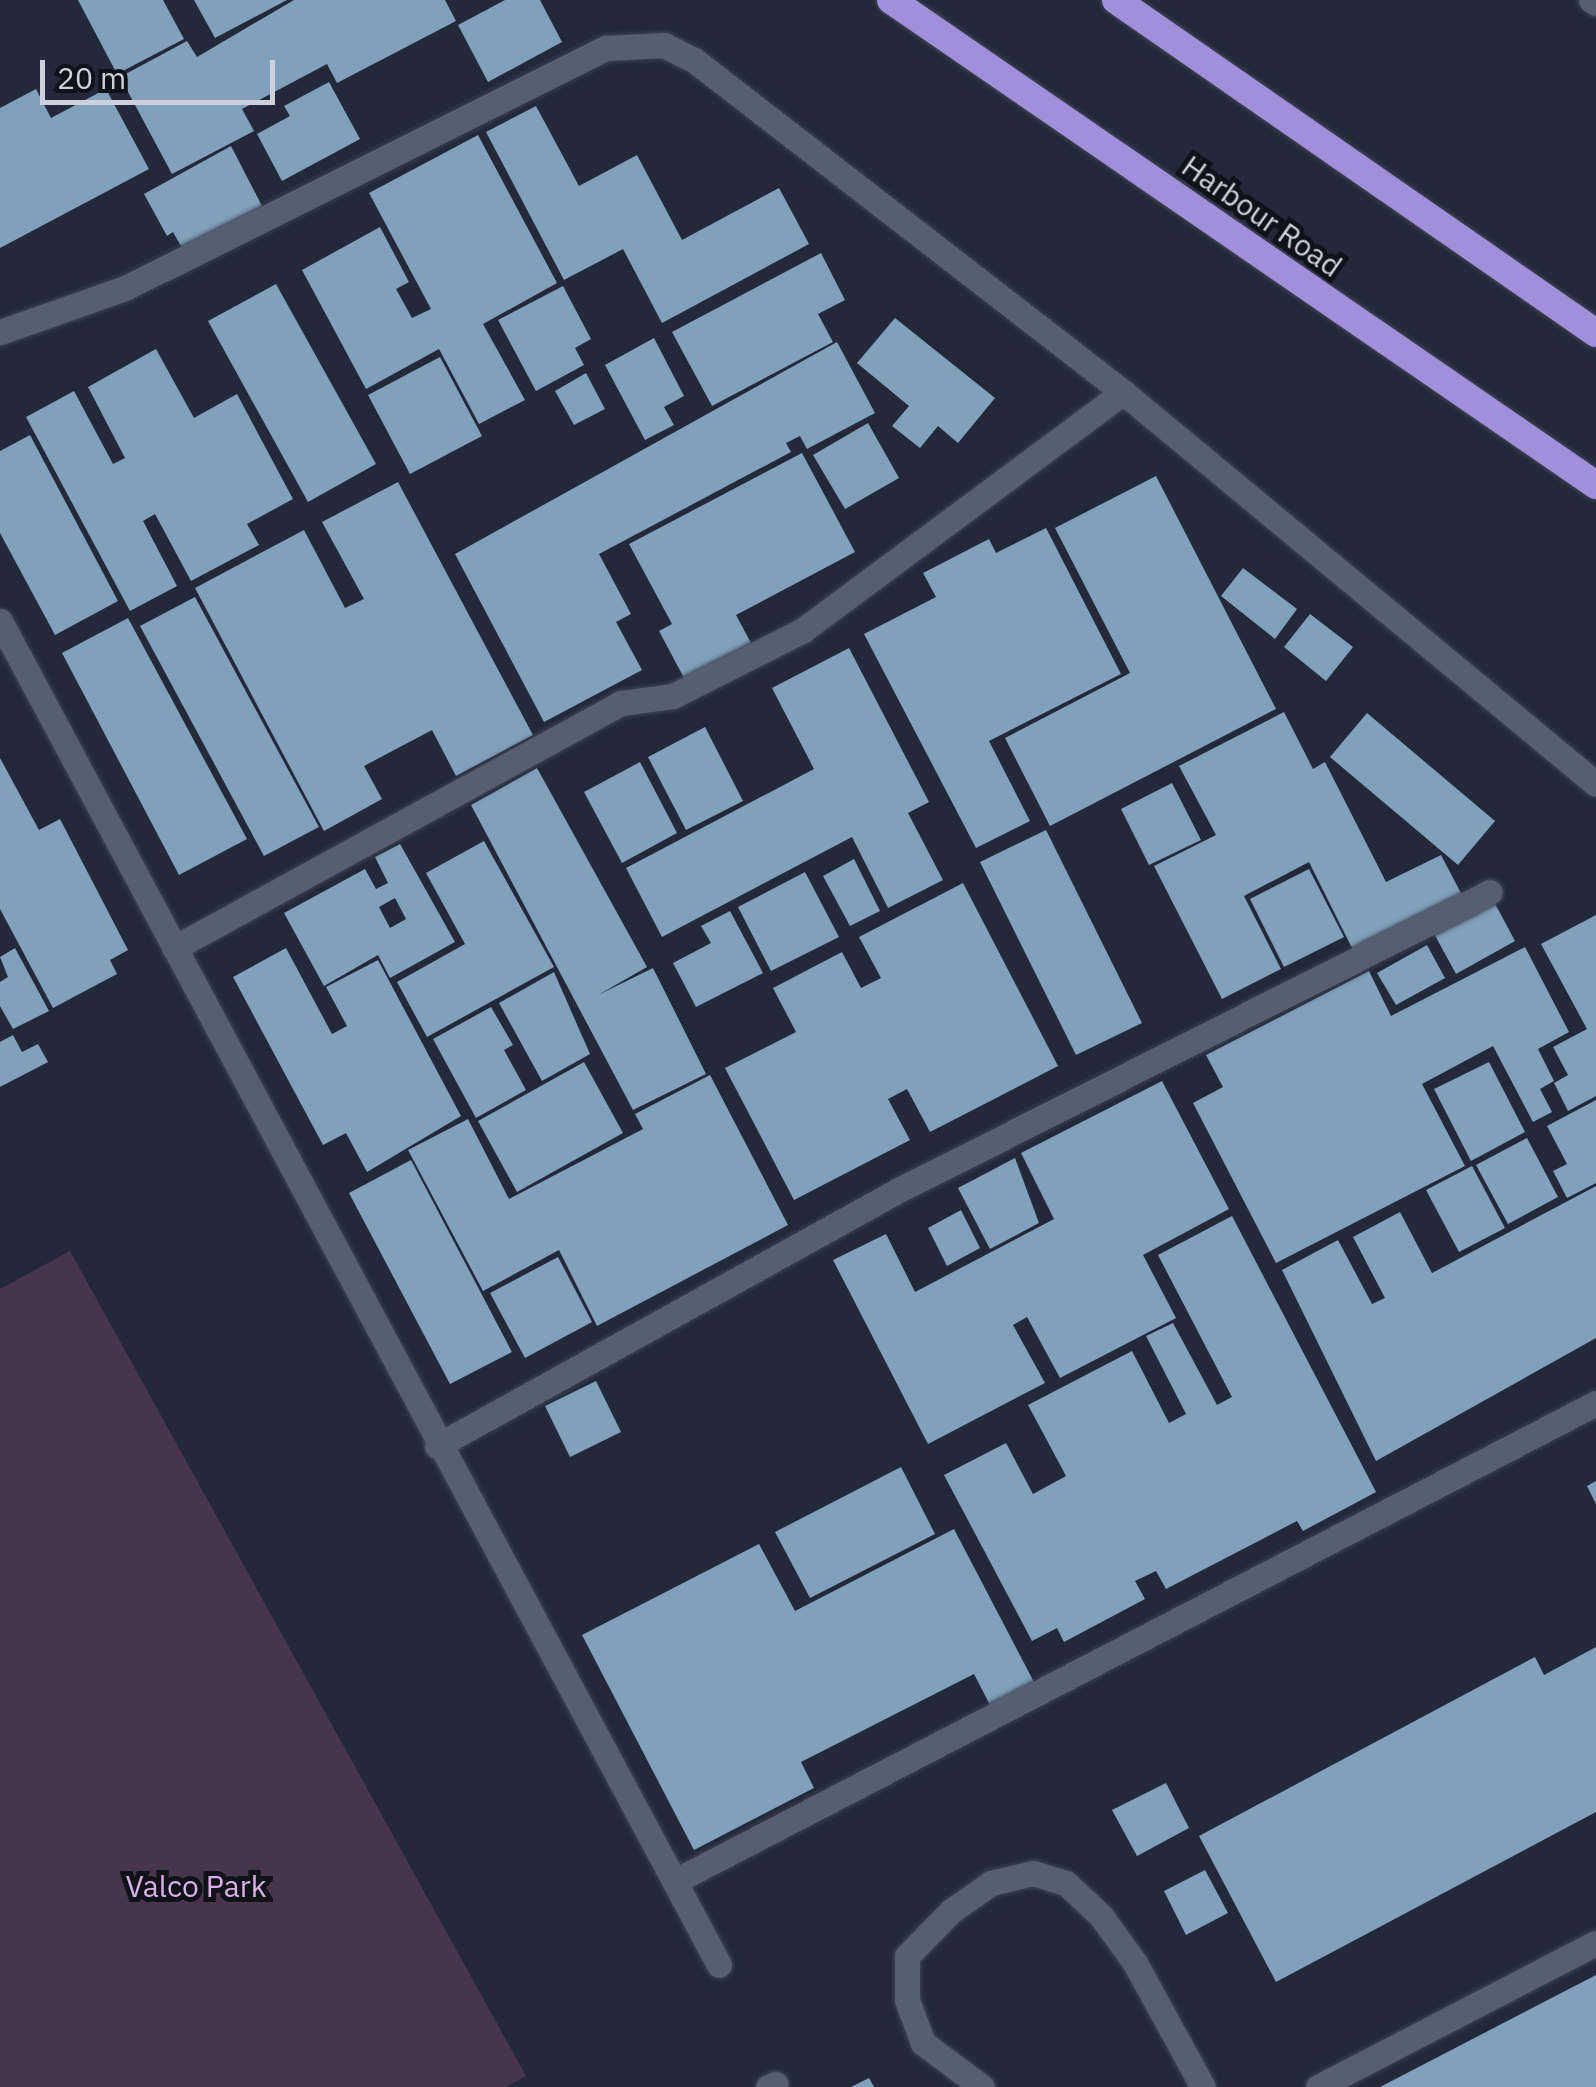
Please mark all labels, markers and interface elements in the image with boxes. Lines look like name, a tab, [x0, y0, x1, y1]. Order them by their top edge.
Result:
scale bar	[45, 40, 280, 102]
text: 20 m	[57, 58, 126, 97]
street label: Harbour Road	[1175, 148, 1349, 284]
park label: Valco Park	[125, 1868, 267, 1904]

